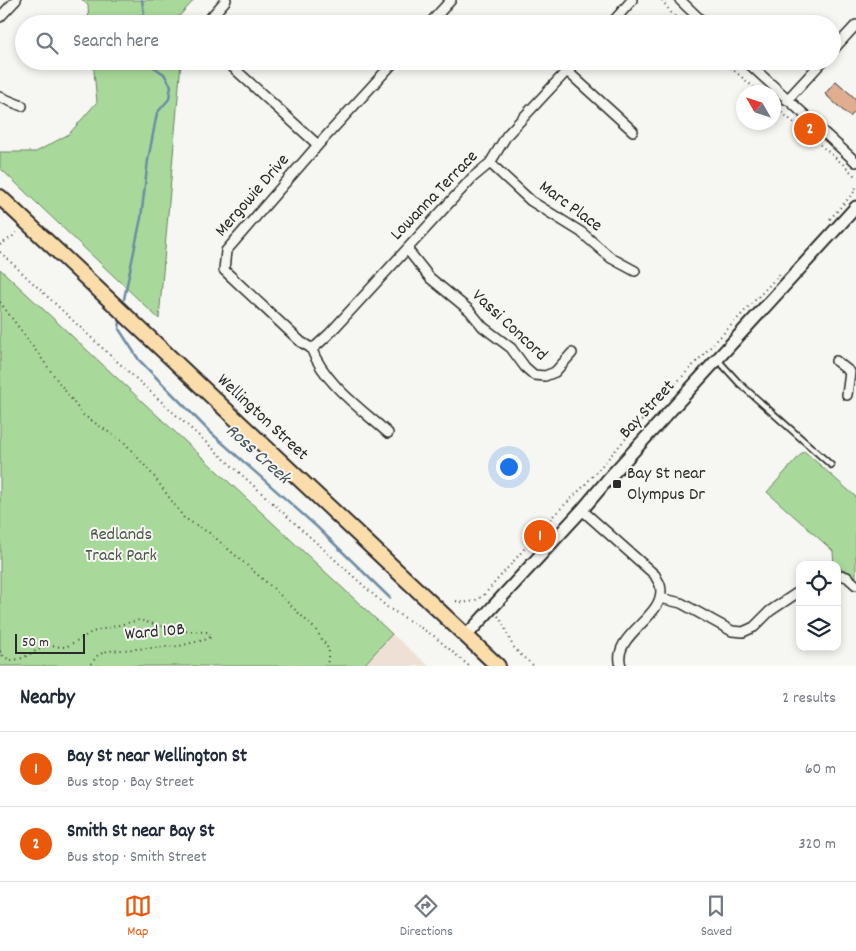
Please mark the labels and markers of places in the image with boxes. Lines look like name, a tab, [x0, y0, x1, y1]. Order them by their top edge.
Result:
pin: 2	[794, 110, 826, 148]
place label: Bay St near Olympus Dr	[627, 462, 706, 508]
marker: Bay St near Olympus Dr	[611, 478, 623, 490]
pin: 1	[524, 517, 556, 555]

